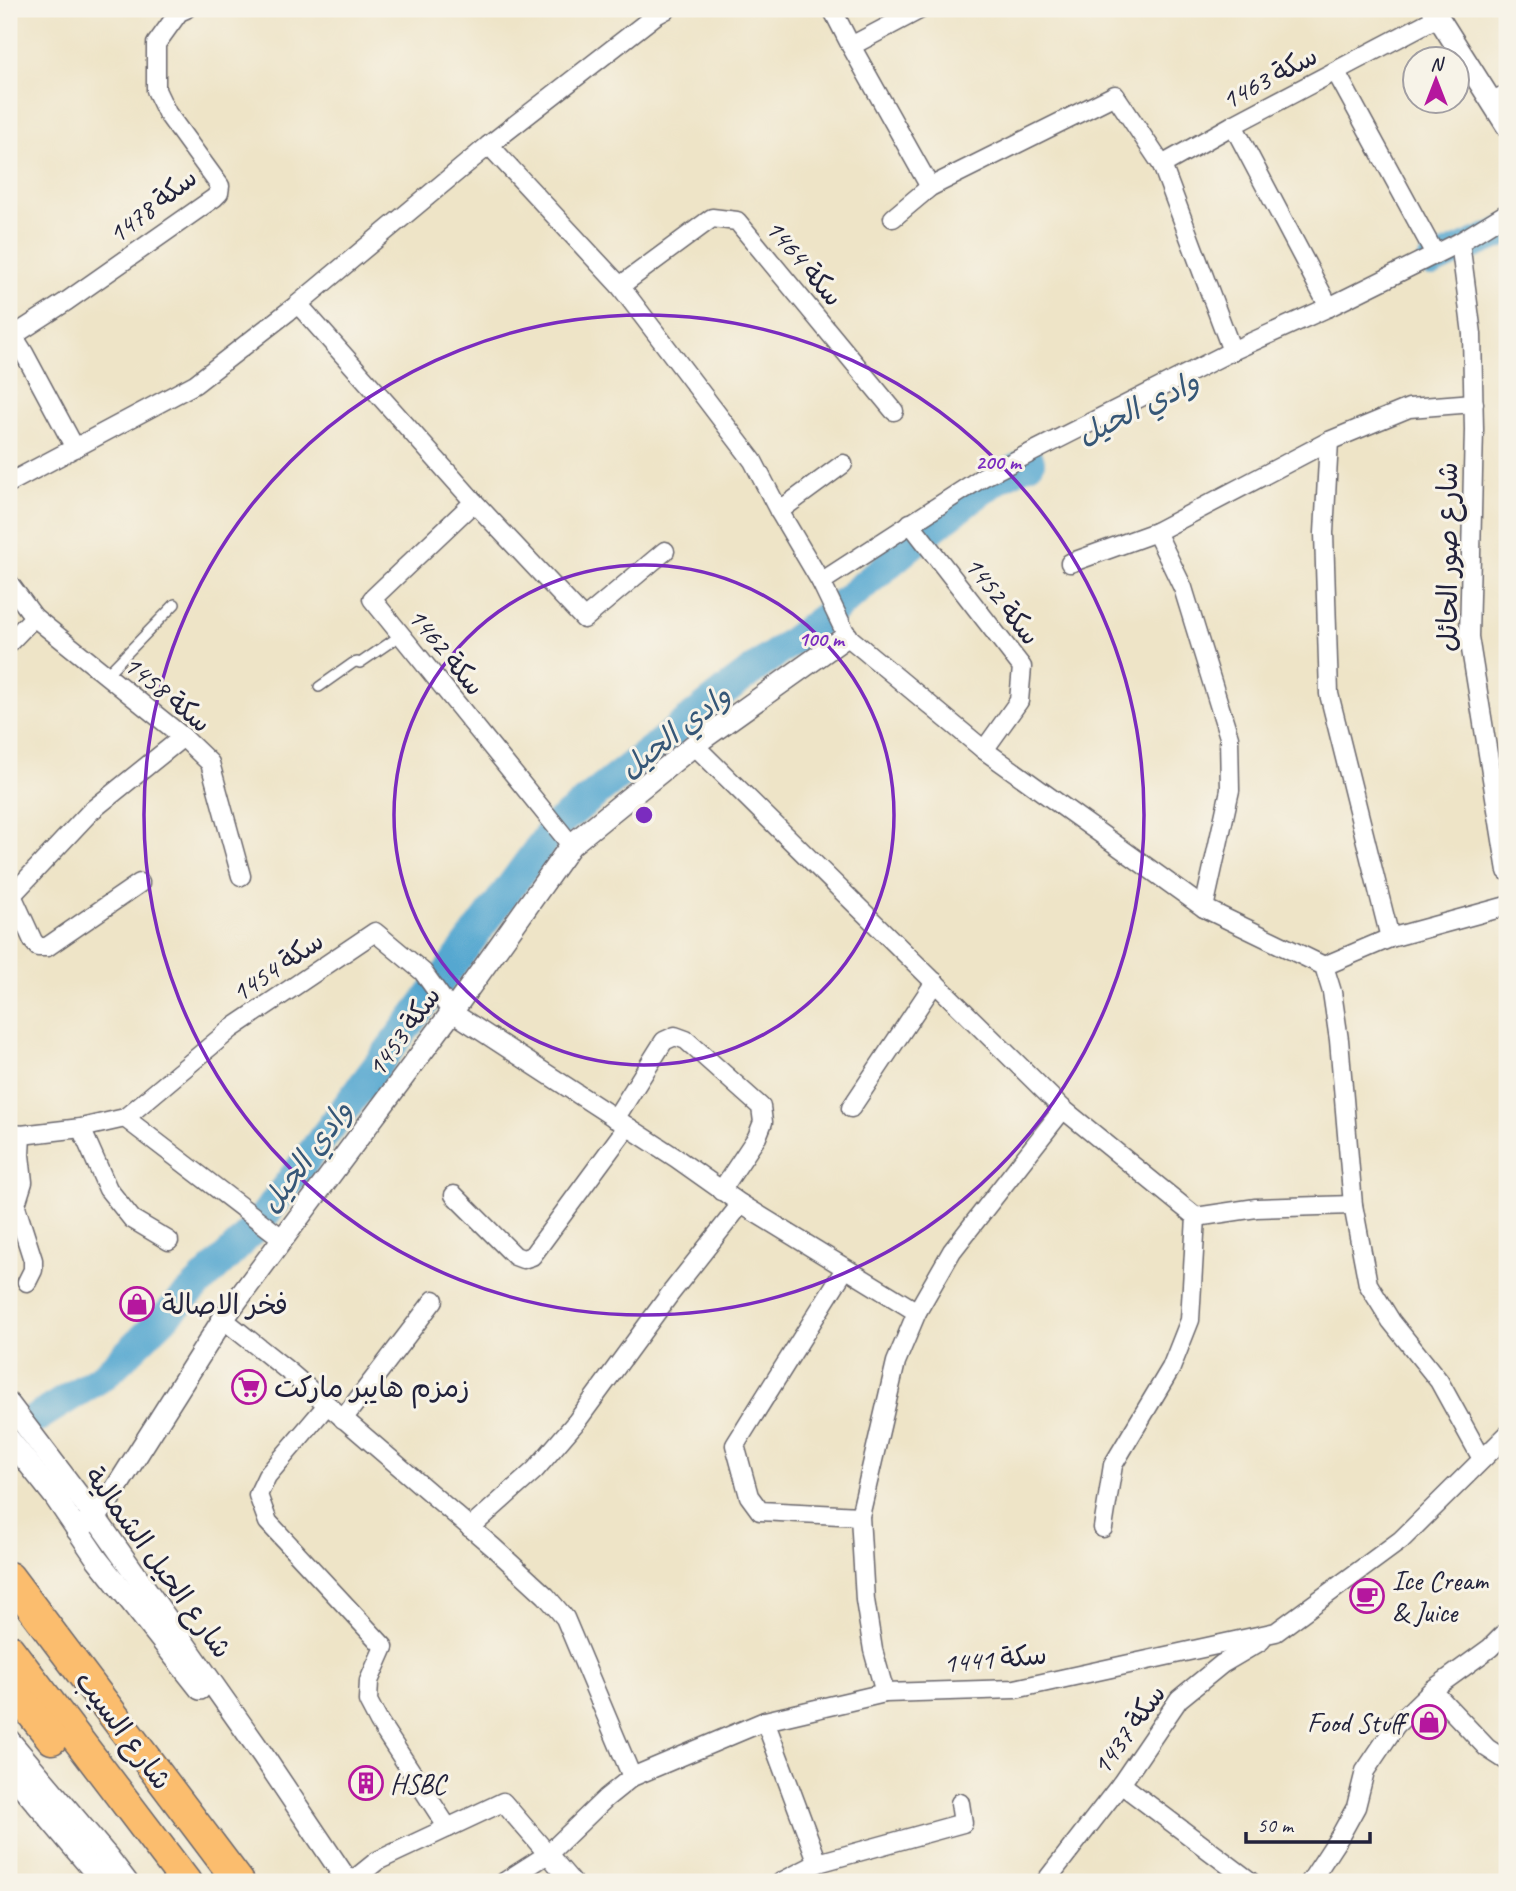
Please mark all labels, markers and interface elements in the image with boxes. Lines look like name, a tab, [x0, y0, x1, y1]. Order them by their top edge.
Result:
street label: سكة 1463	[1215, 38, 1323, 117]
north arrow	[1400, 46, 1470, 116]
text: N	[1430, 52, 1445, 76]
street label: سكة 1478	[101, 160, 204, 251]
street label: سكة 1464	[758, 211, 851, 313]
water label: وادي الحيل	[1071, 362, 1206, 456]
text: 200 m	[975, 449, 1023, 475]
street label: شارع صور الحائل	[1430, 462, 1467, 652]
street label: سكة 1452	[957, 549, 1048, 652]
street label: سكة 1462	[400, 600, 493, 703]
text: 100 m	[798, 626, 846, 652]
street label: سكة 1458	[117, 647, 219, 740]
water label: وادي الحيل	[612, 677, 740, 789]
centre of rings	[632, 803, 656, 827]
street label: سكة 1454	[224, 923, 330, 1010]
street label: سكة 1453	[359, 979, 448, 1084]
water label: وادي الحيل	[251, 1093, 362, 1222]
shop icon: فخر الاصالة	[118, 1285, 156, 1323]
place label: فخر الاصالة	[162, 1287, 288, 1322]
supermarket icon: زمزم هايبر ماركت	[230, 1368, 268, 1406]
place label: زمزم هايبر ماركت	[274, 1370, 470, 1409]
street label: شارع الحيل الشمالية	[76, 1460, 240, 1666]
place label: Ice Cream & Juice	[1392, 1563, 1490, 1630]
cafe icon: Ice Cream & Juice	[1348, 1577, 1386, 1615]
street label: سكة 1441	[942, 1637, 1048, 1680]
street label: شارع السيب	[66, 1664, 180, 1798]
street label: سكة 1437	[1084, 1677, 1173, 1782]
shop icon: Food Stuff	[1410, 1703, 1448, 1741]
place label: Food Stuff	[1307, 1705, 1410, 1740]
building icon: HSBC	[347, 1764, 385, 1802]
place label: HSBC	[390, 1766, 449, 1801]
scale bar	[1246, 1800, 1371, 1844]
text: 50 m	[1257, 1812, 1295, 1838]

